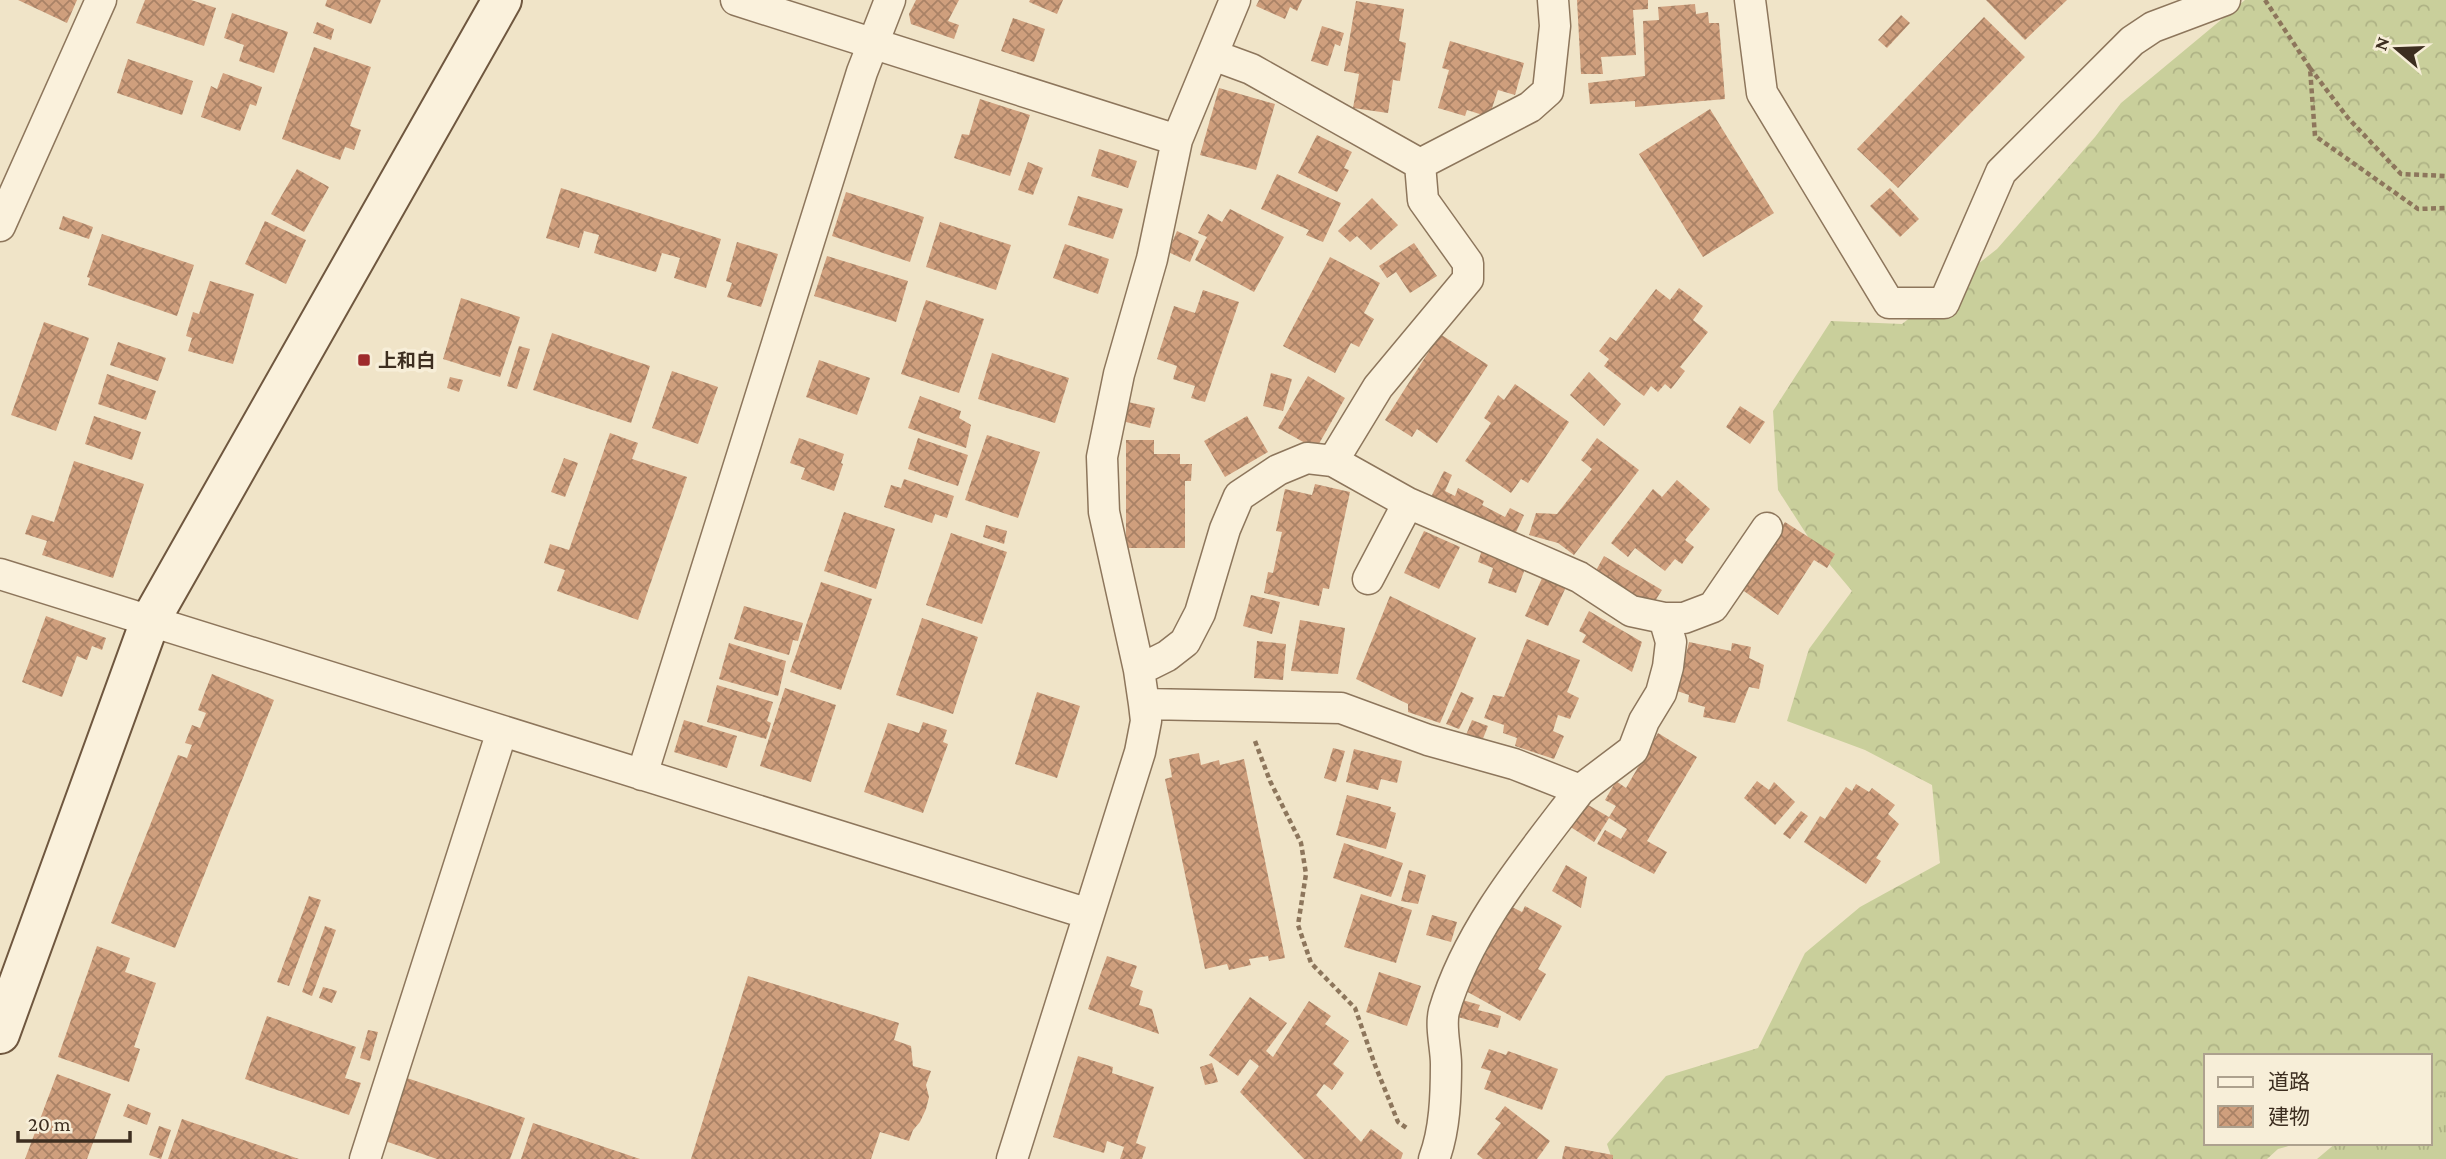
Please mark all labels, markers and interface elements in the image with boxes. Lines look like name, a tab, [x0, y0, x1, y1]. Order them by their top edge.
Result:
north arrow	[2362, 14, 2432, 84]
text: N	[2369, 34, 2393, 53]
place label: 上和白	[378, 350, 435, 371]
marker: 上和白	[356, 352, 372, 368]
legend	[2204, 1054, 2432, 1145]
text: 道路	[2268, 1070, 2310, 1094]
scale bar	[18, 1100, 130, 1144]
text: 建物	[2268, 1105, 2310, 1129]
text: 20 m	[28, 1112, 71, 1136]

